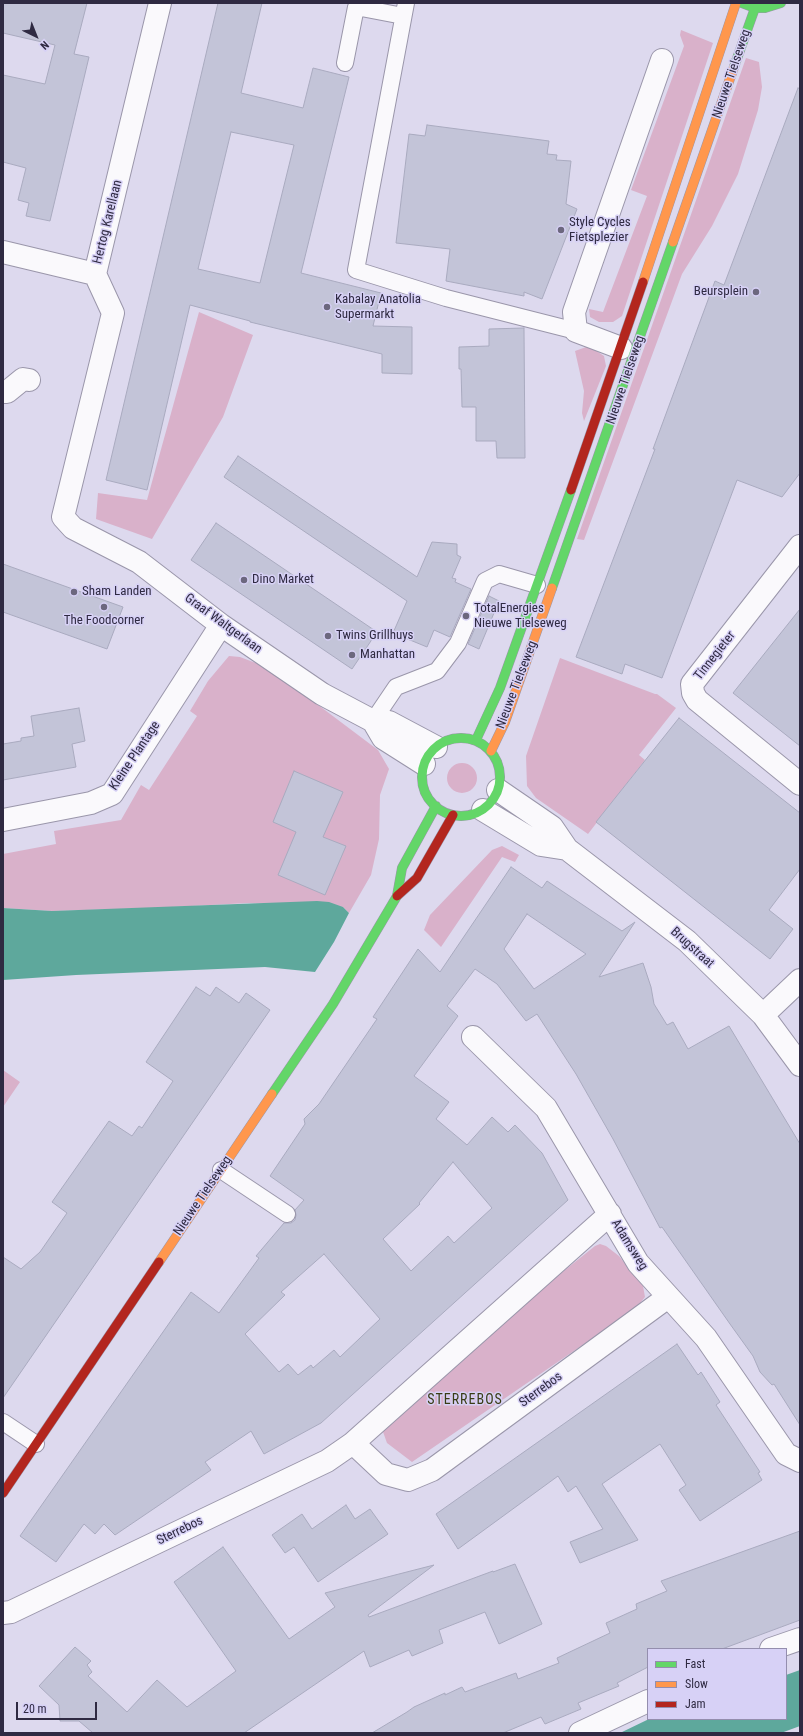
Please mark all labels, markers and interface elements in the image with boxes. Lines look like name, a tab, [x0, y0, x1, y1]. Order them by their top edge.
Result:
north arrow	[16, 16, 56, 56]
street label: Nieuwe Tielseweg	[710, 28, 754, 120]
text: N	[38, 38, 51, 52]
street label: Hertog Karellaan	[90, 178, 126, 266]
place label: Style Cycles Fietsplezier	[569, 215, 631, 246]
marker: Style Cycles Fietsplezier	[556, 225, 566, 235]
place label: Beursplein	[694, 284, 748, 300]
marker: Beursplein	[751, 287, 761, 297]
place label: Kabalay Anatolia Supermarkt	[335, 292, 421, 323]
marker: Kabalay Anatolia Supermarkt	[322, 302, 332, 312]
street label: Nieuwe Tielseweg	[604, 334, 648, 426]
place label: Dino Market	[252, 572, 314, 588]
marker: Dino Market	[239, 575, 249, 585]
place label: Sham Landen	[82, 584, 152, 600]
marker: Sham Landen	[69, 587, 79, 597]
street label: Graaf Waltgerlaan	[181, 591, 265, 657]
place label: TotalEnergies Nieuwe Tielseweg	[474, 601, 567, 632]
marker: The Foodcorner	[99, 602, 109, 612]
marker: TotalEnergies Nieuwe Tielseweg	[461, 611, 471, 621]
place label: The Foodcorner	[64, 613, 144, 629]
place label: Twins Grillhuys	[336, 628, 414, 644]
street label: Tinnegieter	[691, 628, 739, 684]
marker: Twins Grillhuys	[323, 631, 333, 641]
street label: Nieuwe Tielseweg	[493, 639, 541, 731]
place label: Manhattan	[360, 647, 415, 663]
marker: Manhattan	[347, 650, 357, 660]
street label: Kleine Plantage	[106, 719, 164, 793]
street label: Brugstraat	[667, 924, 717, 972]
street label: Nieuwe Tielseweg	[171, 1153, 235, 1239]
street label: Adamsweg	[607, 1217, 651, 1273]
street label: Sterrebos	[516, 1369, 566, 1411]
district label: STERREBOS	[427, 1392, 503, 1408]
street label: Sterrebos	[154, 1513, 206, 1549]
legend	[647, 1648, 787, 1720]
text: Fast	[685, 1657, 705, 1671]
text: Slow	[685, 1677, 708, 1691]
scale bar	[18, 1694, 99, 1720]
text: Jam	[685, 1697, 706, 1711]
text: 20 m	[23, 1702, 47, 1716]

